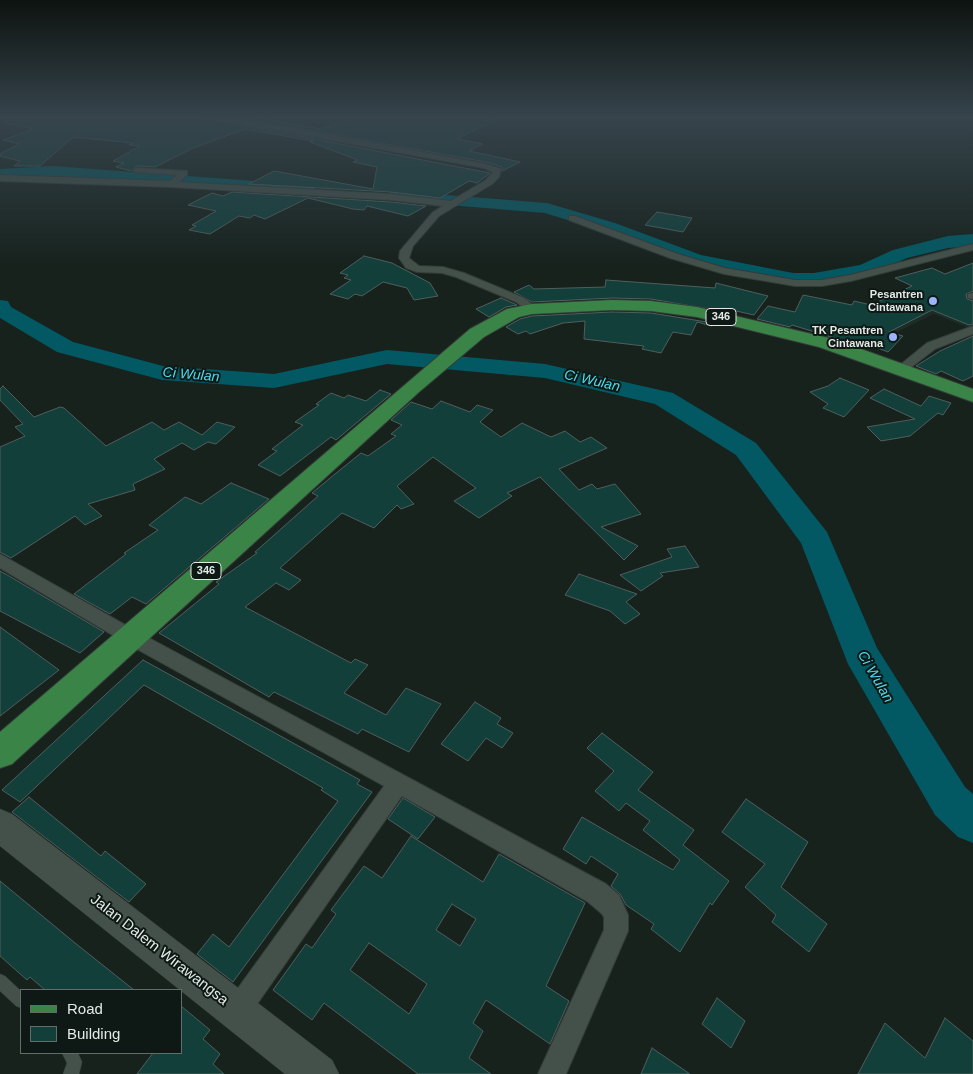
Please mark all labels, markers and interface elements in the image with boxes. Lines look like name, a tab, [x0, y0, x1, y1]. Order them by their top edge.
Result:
place label: Pesantren Cintawana	[868, 288, 923, 314]
marker: Pesantren Cintawana	[927, 295, 939, 307]
road number: 346	[706, 308, 736, 326]
place label: TK Pesantren Cintawana	[812, 324, 883, 350]
marker: TK Pesantren Cintawana	[887, 331, 899, 343]
water label: Ci Wulan	[162, 364, 220, 386]
water label: Ci Wulan	[562, 366, 622, 396]
road number: 346	[191, 562, 221, 580]
water label: Ci Wulan	[854, 648, 896, 706]
street label: Jalan Dalem Wirawangsa	[86, 891, 232, 1009]
legend	[20, 989, 182, 1054]
text: Road	[67, 1000, 103, 1017]
text: Building	[67, 1025, 120, 1042]

